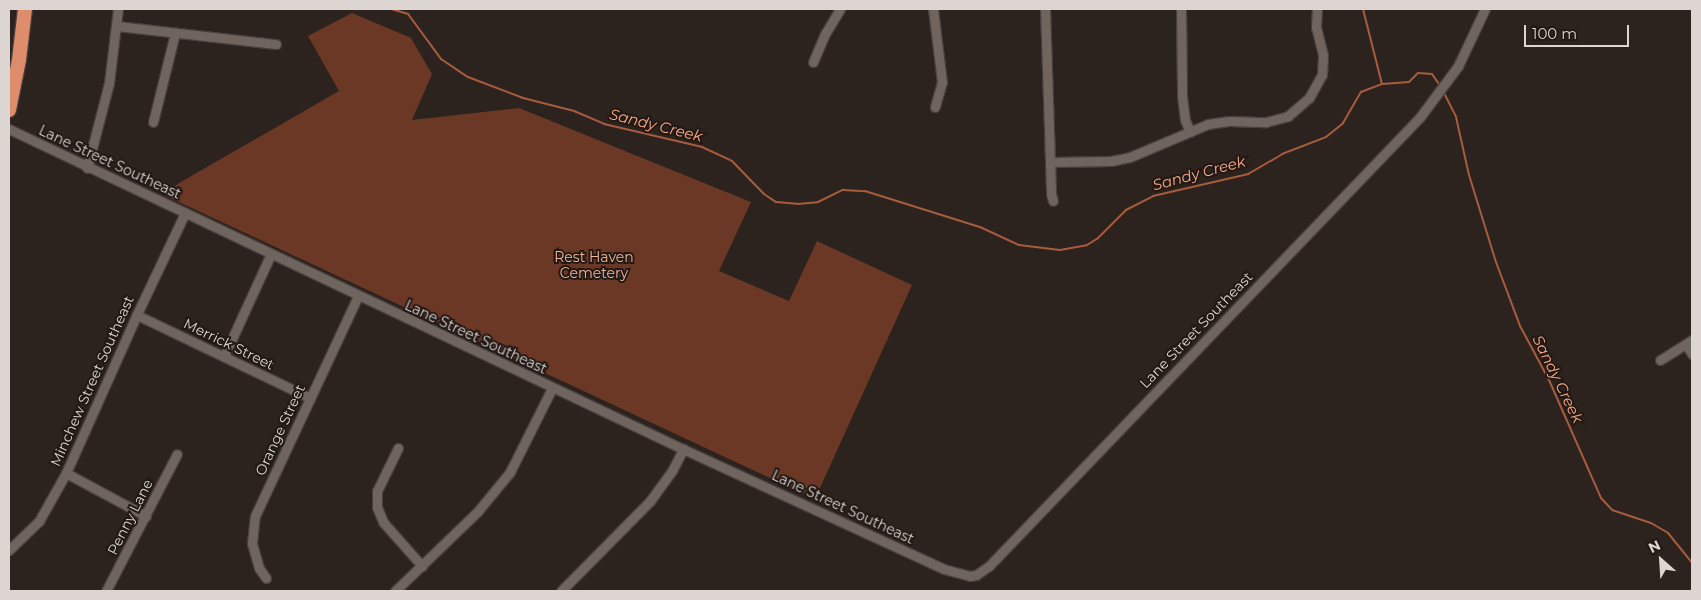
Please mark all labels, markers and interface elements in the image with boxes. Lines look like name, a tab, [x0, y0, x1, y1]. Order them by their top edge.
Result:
scale bar	[1526, 15, 1631, 47]
text: 100 m	[1532, 24, 1577, 43]
water label: Sandy Creek	[608, 105, 704, 145]
street label: Lane Street Southeast	[36, 122, 184, 202]
water label: Sandy Creek	[1151, 152, 1247, 194]
park label: Rest Haven Cemetery	[554, 249, 634, 282]
street label: Lane Street Southeast	[1136, 268, 1256, 392]
street label: Minchew Street Southeast	[47, 293, 137, 469]
street label: Lane Street Southeast	[402, 297, 550, 377]
street label: Merrick Street	[181, 315, 277, 373]
water label: Sandy Creek	[1529, 332, 1587, 426]
street label: Orange Street	[252, 382, 308, 478]
street label: Lane Street Southeast	[769, 467, 917, 547]
street label: Penny Lane	[104, 476, 156, 558]
north arrow	[1636, 535, 1686, 585]
text: N	[1645, 536, 1663, 557]

